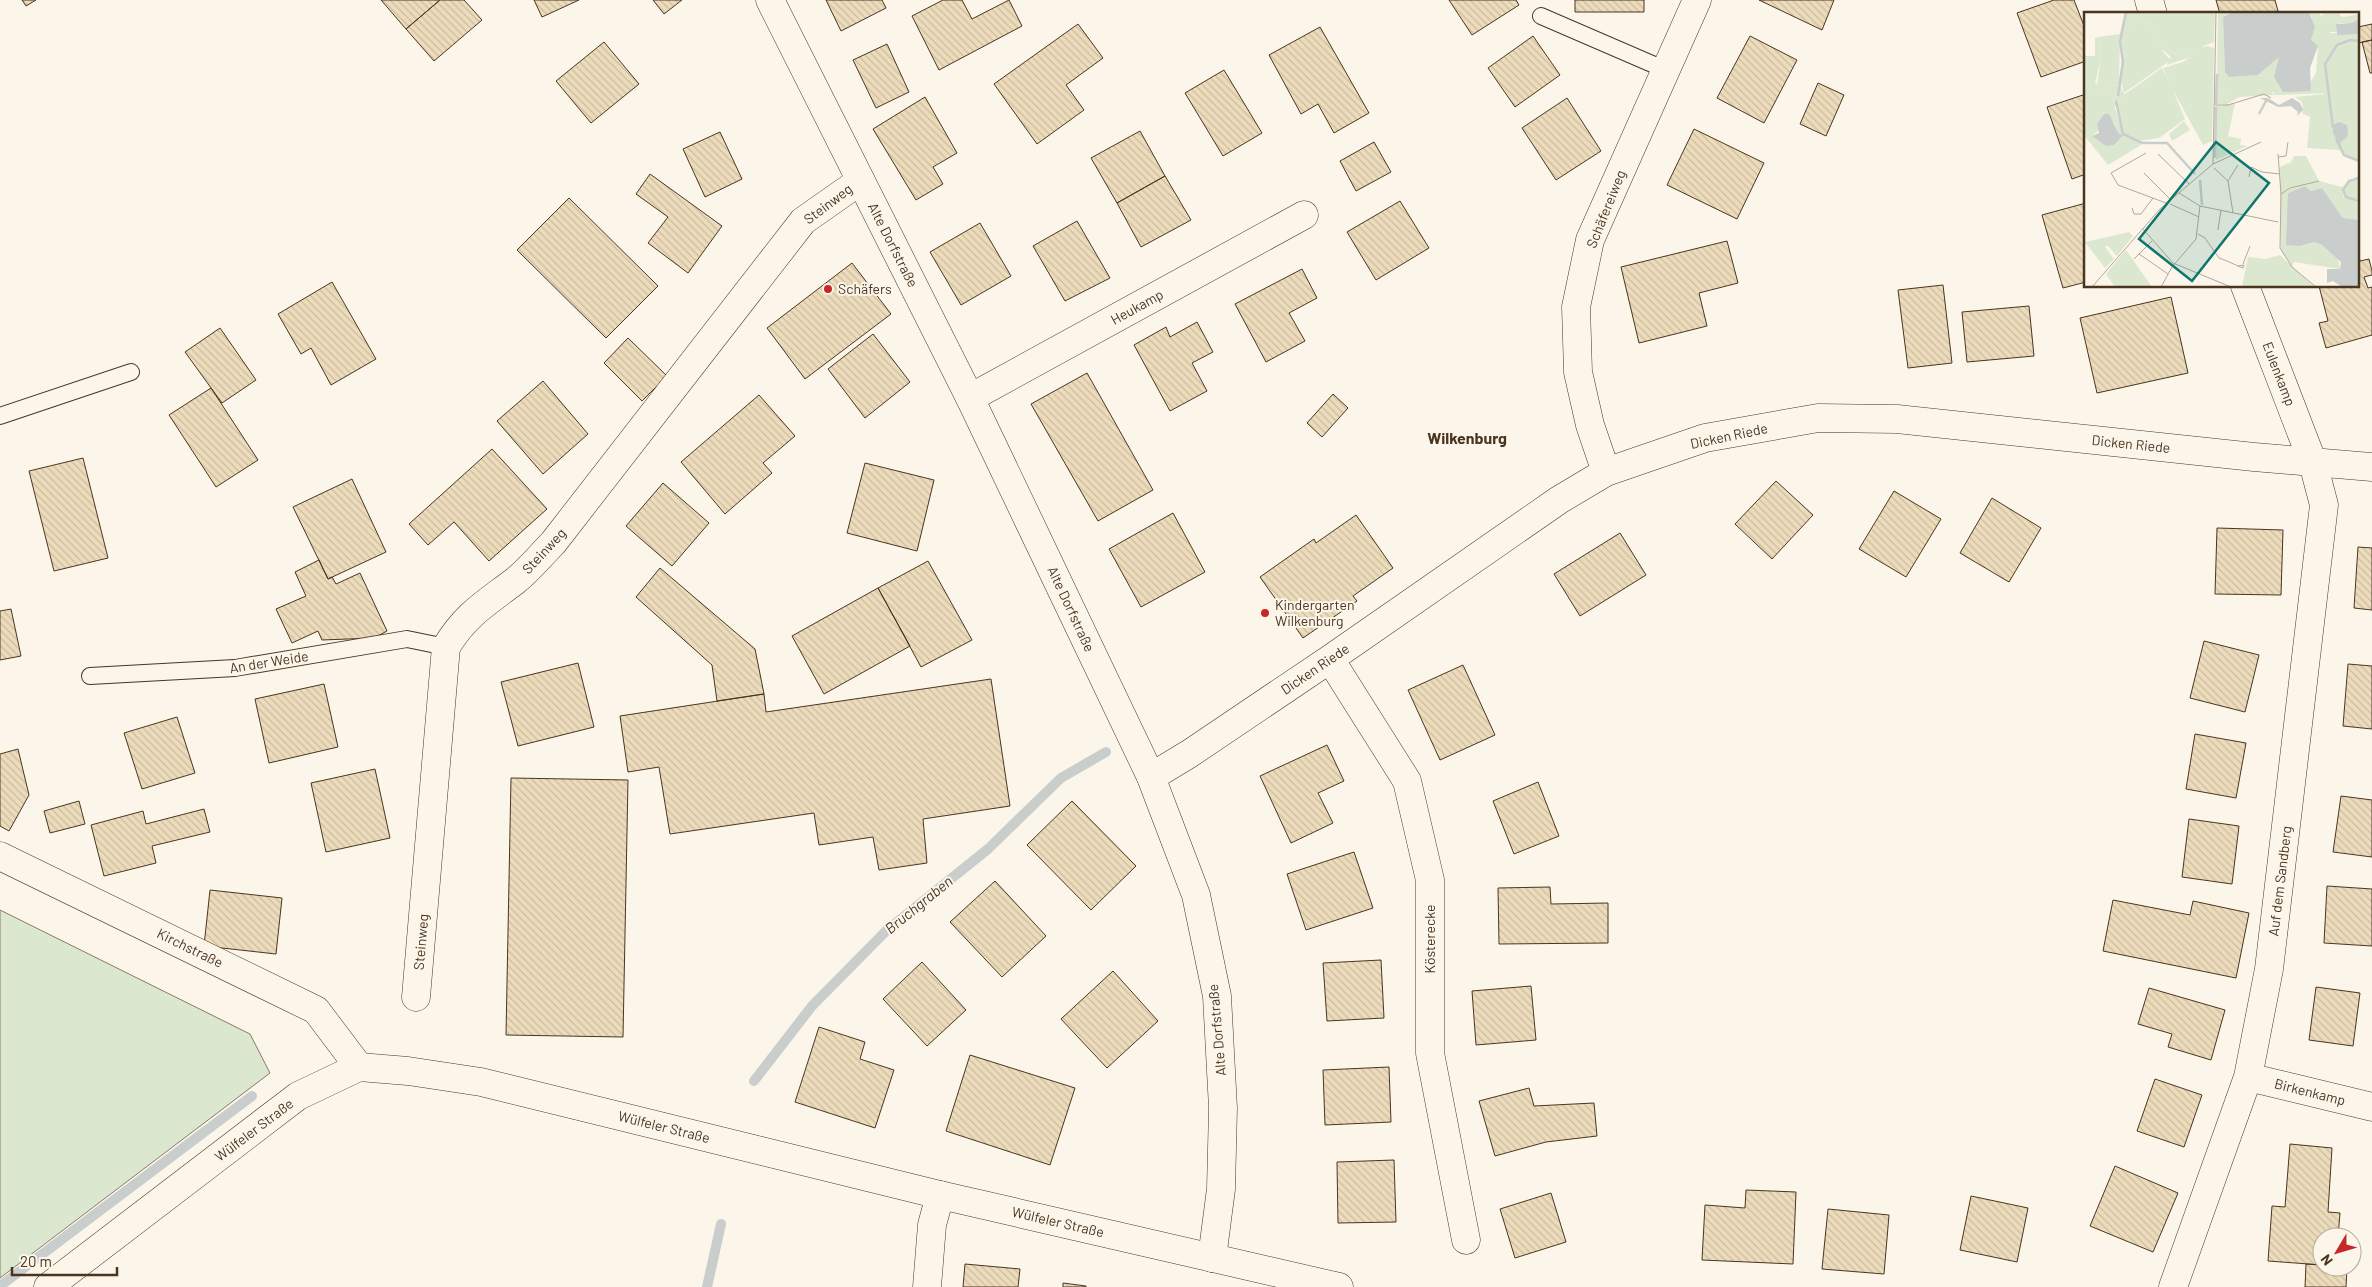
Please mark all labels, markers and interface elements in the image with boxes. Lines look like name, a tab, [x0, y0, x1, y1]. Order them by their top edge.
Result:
inset map	[2084, 12, 2360, 288]
street label: Schäfereiweg	[1582, 167, 1629, 250]
street label: Steinweg	[800, 180, 855, 227]
street label: Alte Dorfstraße	[865, 200, 922, 290]
place label: Schäfers	[838, 280, 892, 297]
marker: Schäfers	[822, 283, 834, 295]
street label: Heukamp	[1107, 285, 1166, 328]
street label: Eulenkamp	[2259, 339, 2300, 408]
street label: Dicken Riede	[1689, 419, 1769, 452]
district label: Wilkenburg	[1427, 428, 1507, 447]
street label: Dicken Riede	[2091, 431, 2171, 456]
street label: Steinweg	[518, 524, 569, 577]
street label: Alte Dorfstraße	[1044, 563, 1099, 654]
place label: Kindergarten Wilkenburg	[1275, 596, 1354, 629]
marker: Kindergarten Wilkenburg	[1259, 607, 1271, 619]
street label: Dicken Riede	[1277, 640, 1352, 698]
street label: An der Weide	[228, 647, 310, 676]
street label: Auf dem Sandberg	[2264, 825, 2295, 937]
water label: Bruchgraben	[881, 871, 956, 937]
street label: Kösterecke	[1421, 905, 1438, 973]
street label: Steinweg	[410, 913, 431, 971]
street label: Kirchstraße	[154, 924, 226, 971]
street label: Alte Dorfstraße	[1204, 983, 1229, 1077]
street label: Birkenkamp	[2273, 1074, 2347, 1109]
street label: Wülfeler Straße	[211, 1095, 296, 1165]
street label: Wülfeler Straße	[616, 1107, 712, 1146]
street label: Wülfeler Straße	[1010, 1203, 1106, 1240]
north arrow	[2312, 1227, 2362, 1277]
scale bar	[12, 1244, 118, 1276]
text: N	[2317, 1251, 2336, 1269]
text: 20 m	[20, 1252, 52, 1270]

